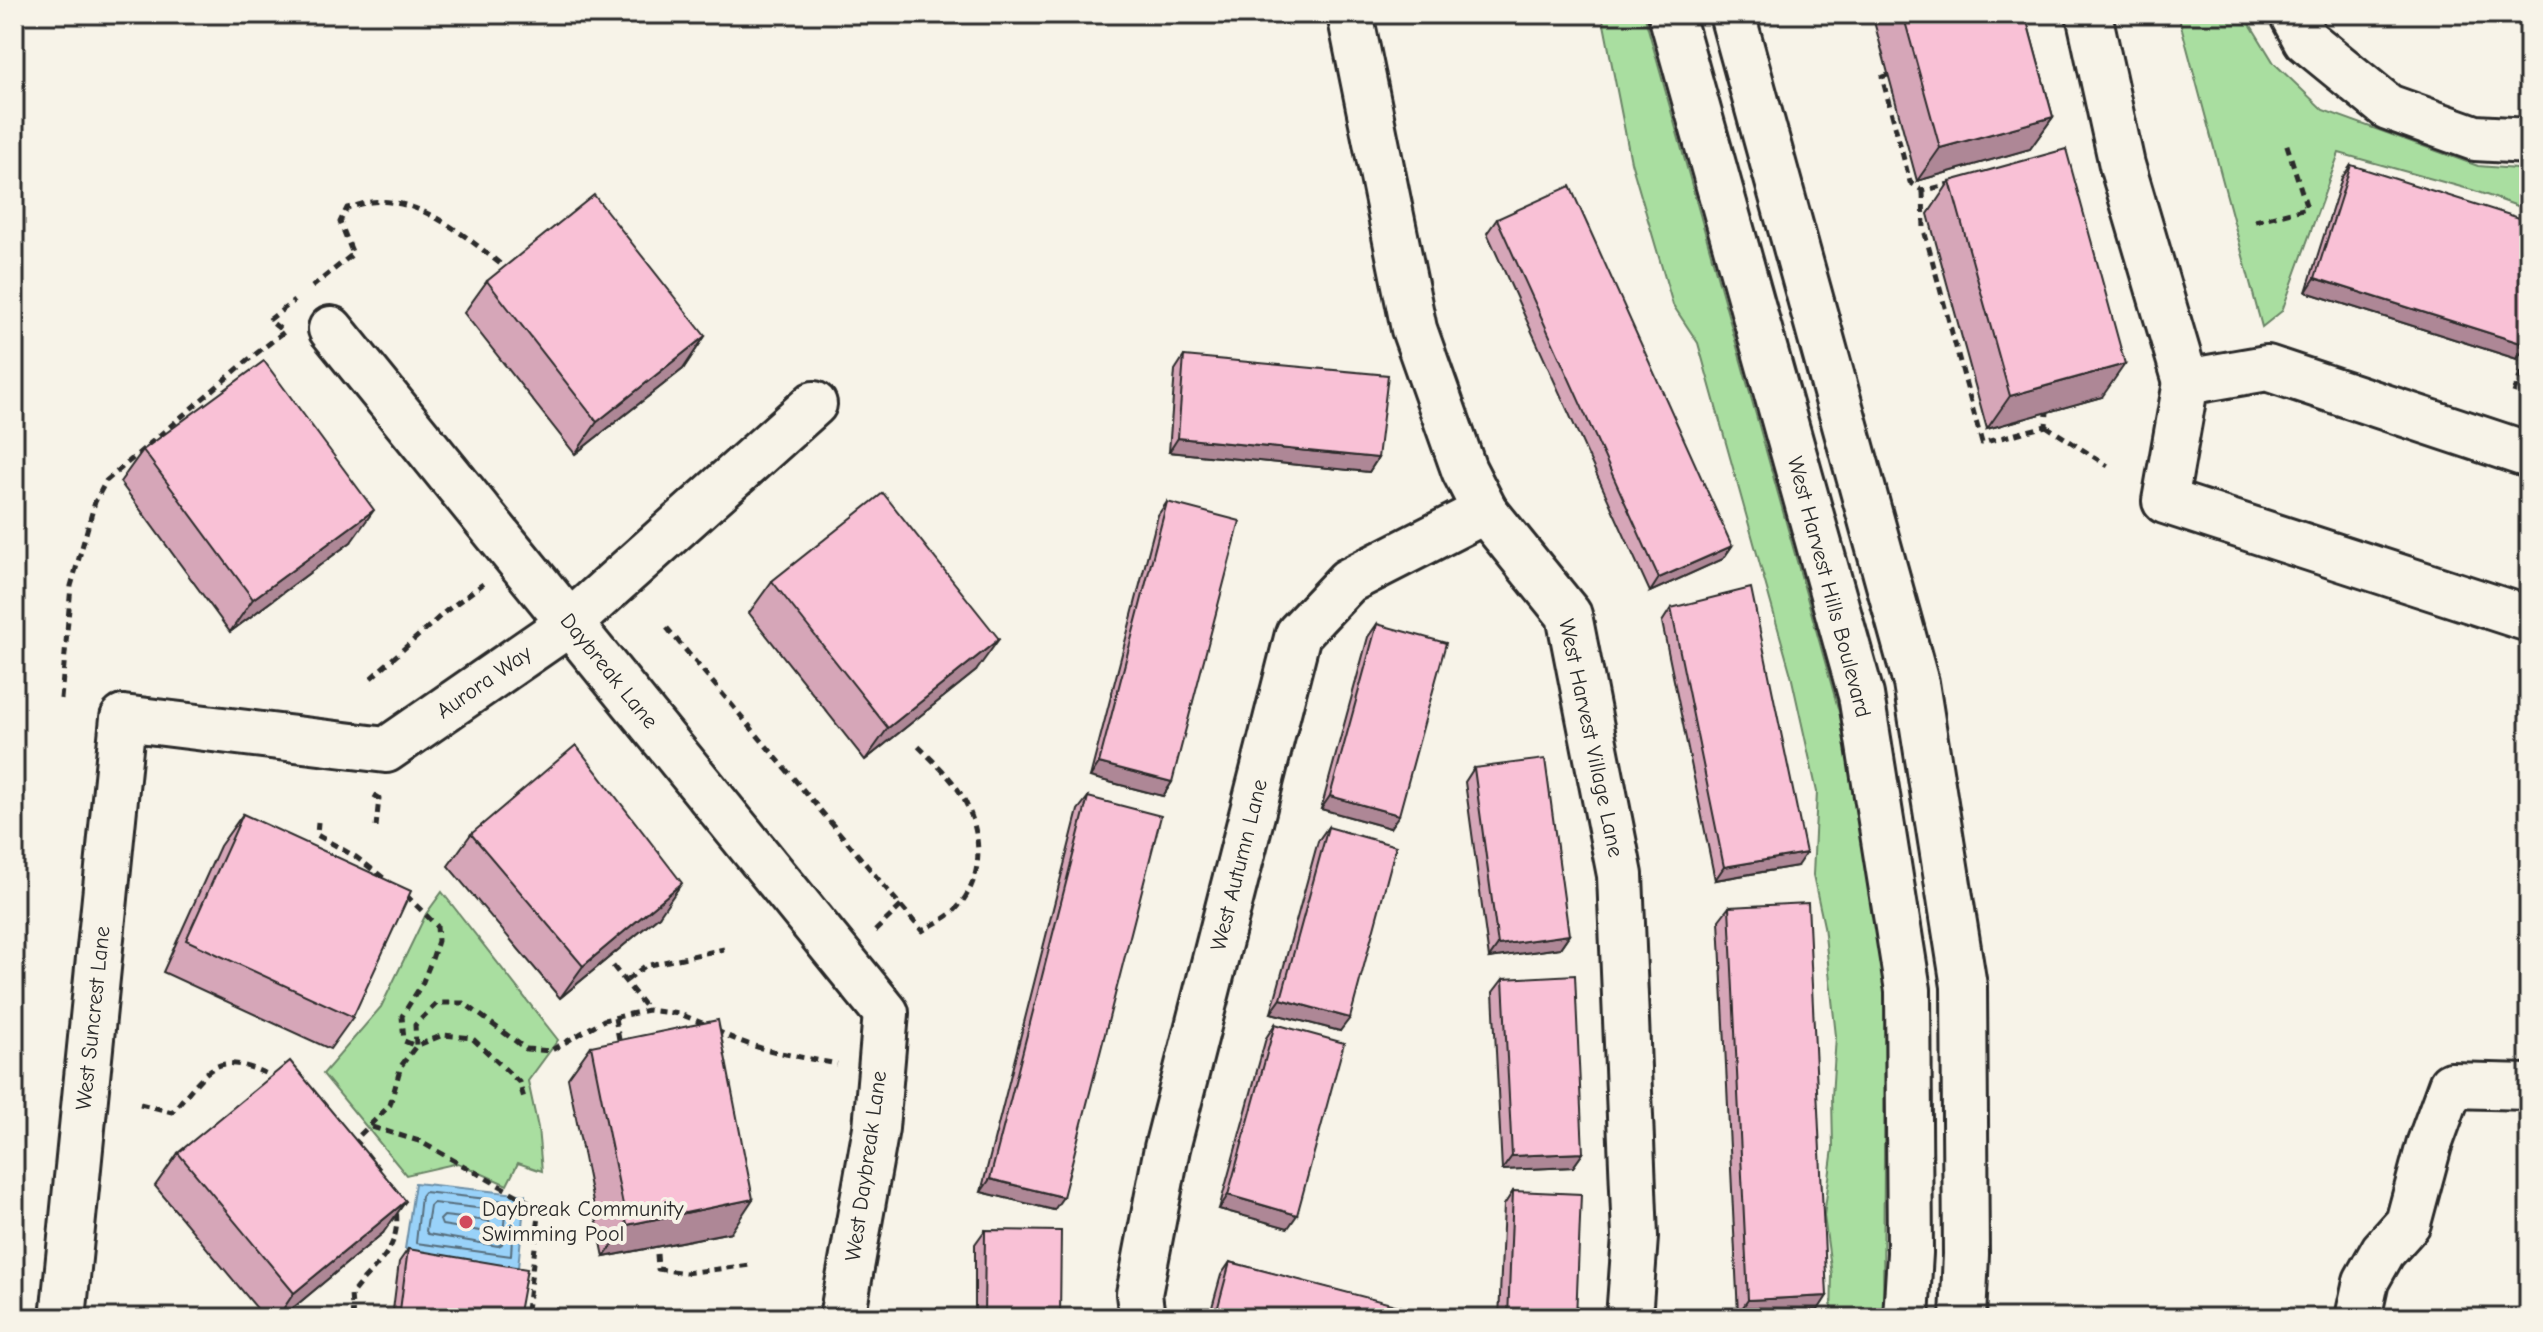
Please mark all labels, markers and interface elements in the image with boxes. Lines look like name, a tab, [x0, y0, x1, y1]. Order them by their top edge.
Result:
street label: West Harvest Hills Boulevard	[1782, 454, 1876, 720]
street label: Daybreak Lane	[555, 608, 663, 734]
street label: West Harvest Village Lane	[1553, 616, 1629, 860]
street label: Aurora Way	[432, 640, 537, 724]
street label: West Autumn Lane	[1205, 777, 1273, 953]
street label: West Suncrest Lane	[70, 925, 116, 1111]
street label: West Daybreak Lane	[840, 1069, 892, 1263]
place label: Daybreak Community Swimming Pool	[482, 1196, 684, 1247]
marker: Daybreak Community Swimming Pool	[457, 1213, 475, 1231]

